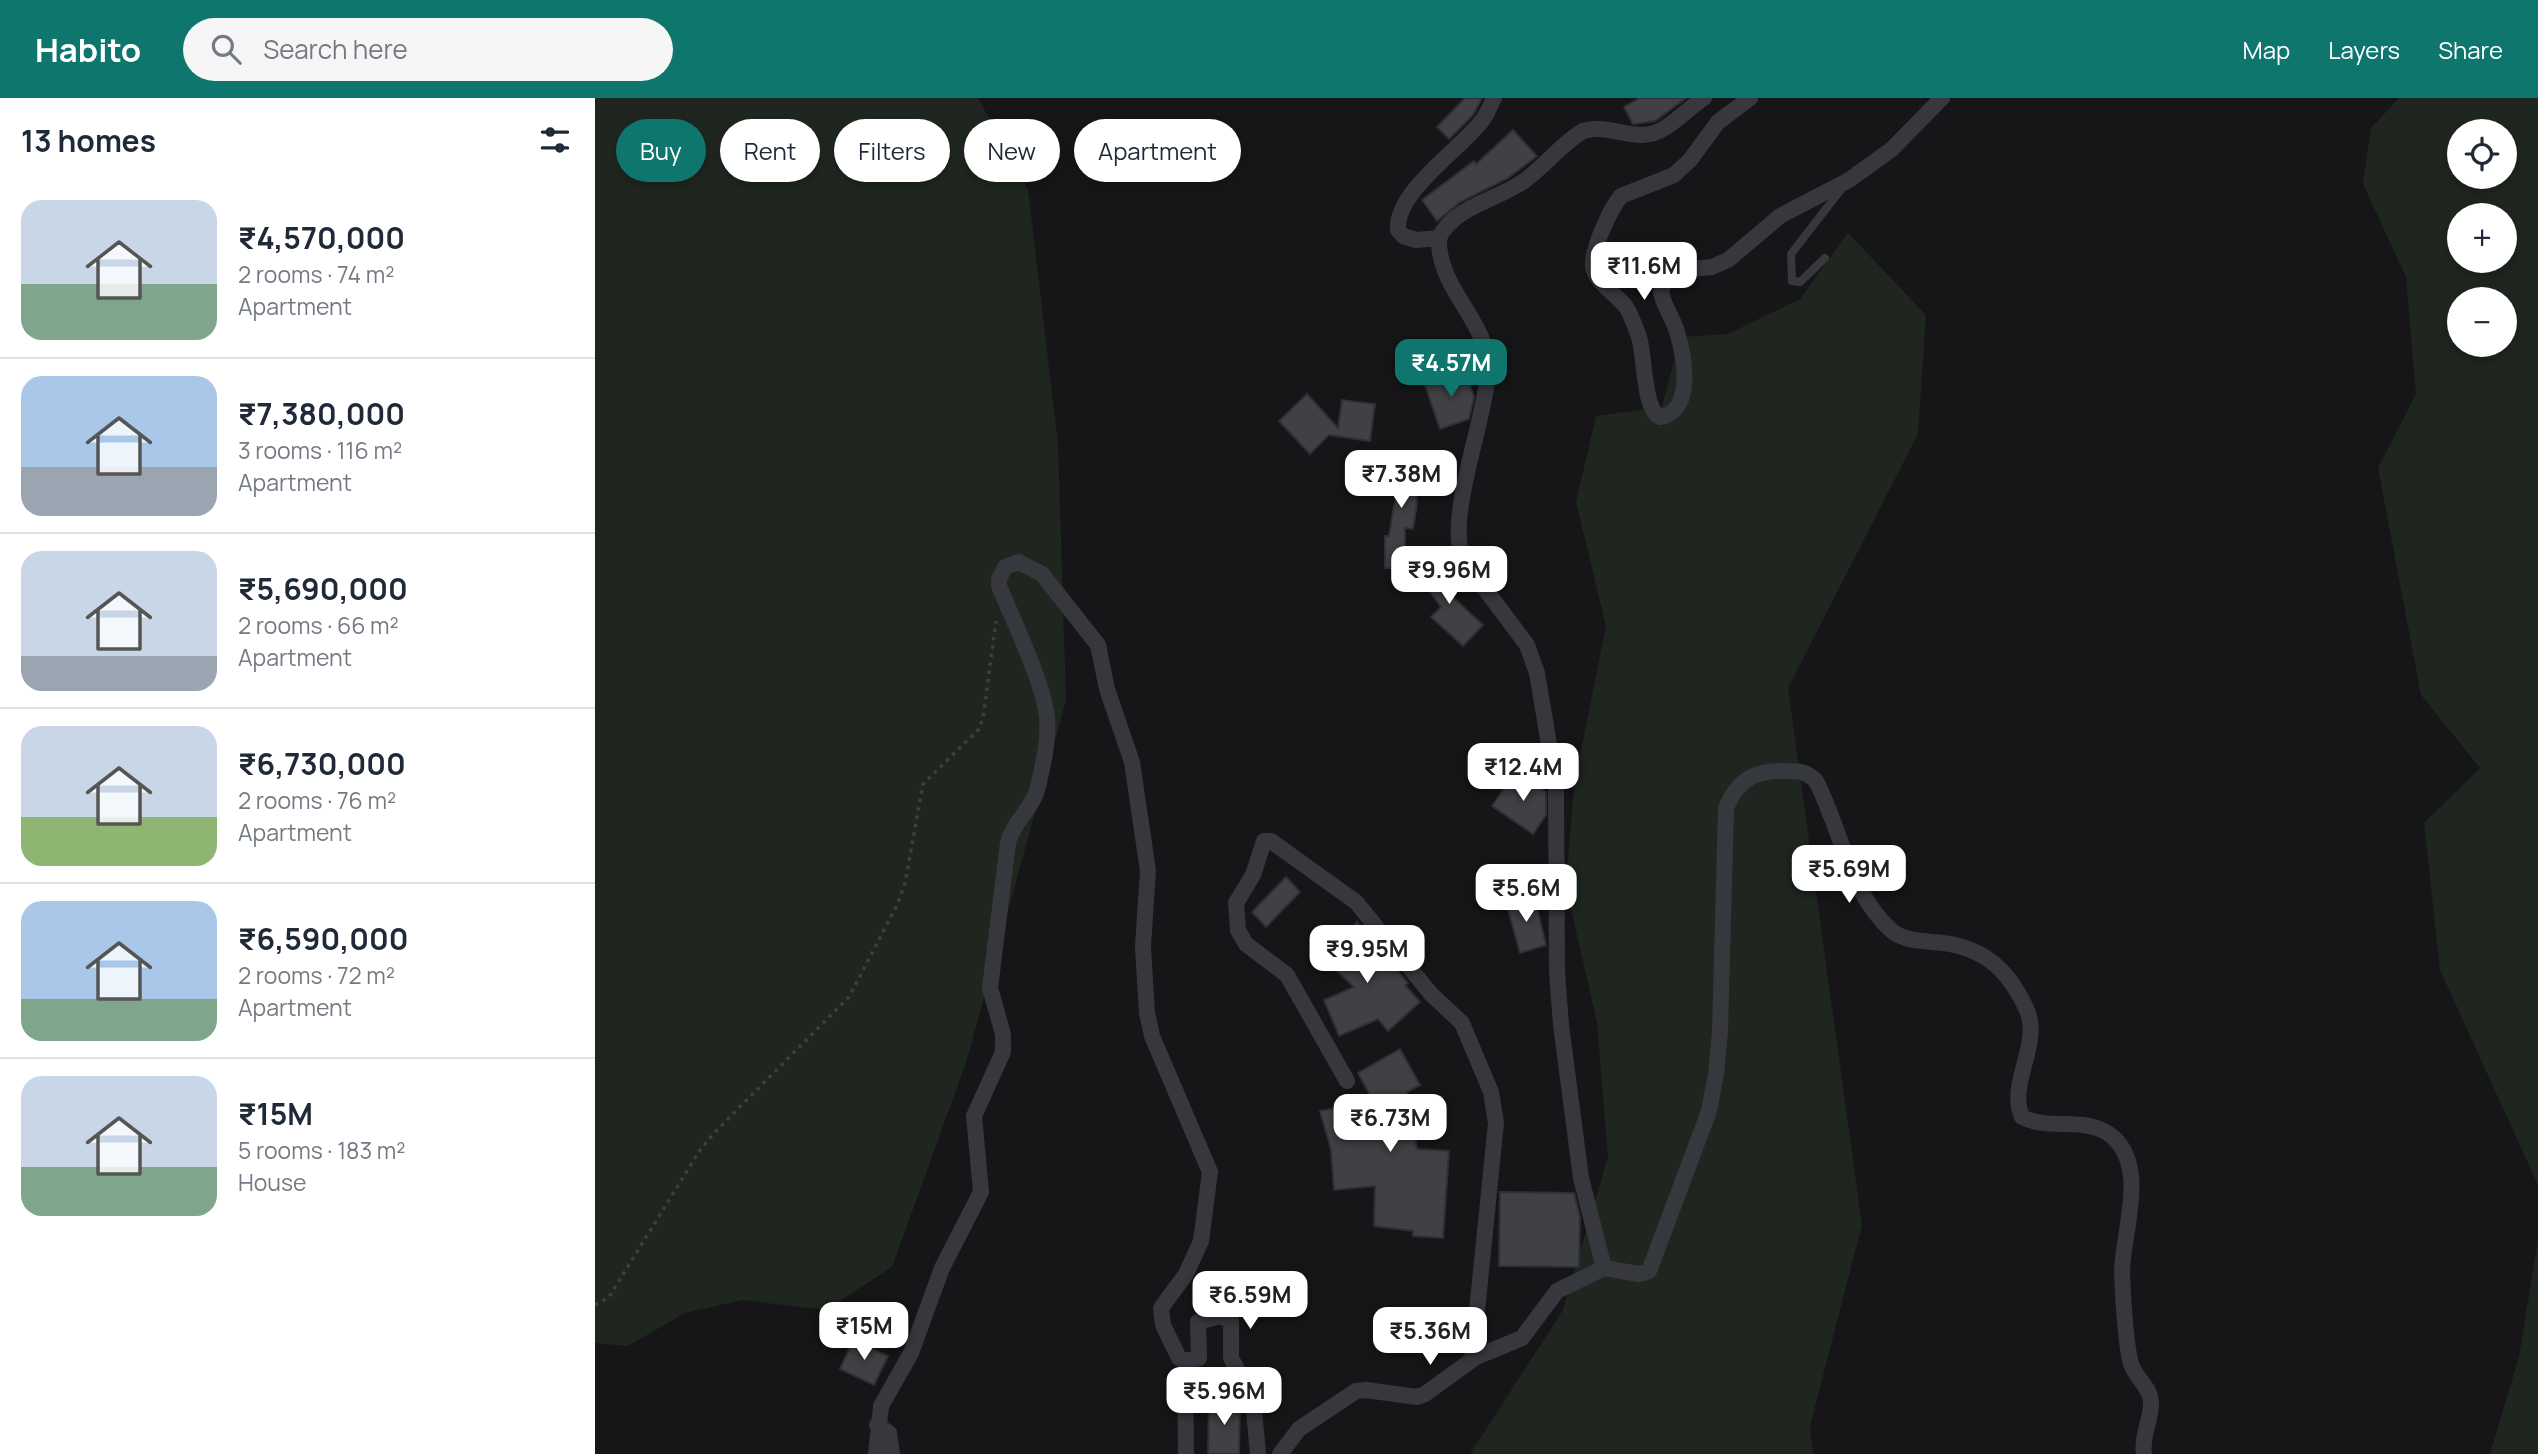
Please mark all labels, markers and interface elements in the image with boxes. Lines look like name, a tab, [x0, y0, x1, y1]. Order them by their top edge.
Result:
search box	[183, 18, 673, 81]
text: Habito	[35, 27, 141, 72]
icon: search	[207, 30, 245, 68]
text: Search here	[263, 31, 408, 67]
text: Map	[2243, 33, 2290, 66]
text: Layers	[2328, 33, 2400, 66]
text: Share	[2438, 33, 2503, 66]
chip: Buy	[616, 119, 706, 182]
chip: Rent	[720, 119, 820, 182]
chip: Filters	[834, 119, 950, 182]
chip: New	[964, 119, 1060, 182]
chip: Apartment	[1074, 119, 1241, 182]
map controls	[2447, 119, 2517, 357]
button: locate	[2447, 119, 2517, 189]
text: 13 homes	[21, 120, 156, 161]
icon: filters	[536, 121, 574, 159]
button: +	[2447, 203, 2517, 273]
text: ₹4,570,000	[238, 217, 405, 258]
icon: home	[77, 228, 161, 312]
pin: ₹11.6M	[1587, 242, 1701, 302]
text: ₹11.6M	[1607, 249, 1681, 281]
text: 2 rooms · 74 m²	[238, 258, 394, 290]
button: −	[2447, 287, 2517, 357]
text: Apartment	[238, 290, 352, 322]
pin: ₹4.57M	[1394, 340, 1508, 399]
text: ₹4.57M	[1411, 346, 1491, 378]
text: ₹7,380,000	[238, 393, 405, 434]
icon: home	[77, 404, 161, 488]
text: 3 rooms · 116 m²	[238, 434, 402, 466]
pin: ₹7.38M	[1344, 450, 1458, 510]
text: ₹7.38M	[1361, 457, 1441, 489]
text: Apartment	[238, 466, 352, 498]
pin: ₹9.96M	[1392, 546, 1506, 606]
text: ₹9.96M	[1407, 553, 1491, 585]
text: ₹5,690,000	[238, 568, 408, 609]
icon: home	[77, 579, 161, 663]
text: 2 rooms · 66 m²	[238, 609, 399, 641]
text: Apartment	[238, 641, 352, 673]
text: ₹6,730,000	[238, 743, 406, 784]
pin: ₹12.4M	[1466, 744, 1580, 803]
text: ₹12.4M	[1484, 750, 1562, 782]
icon: home	[77, 754, 161, 838]
text: 2 rooms · 76 m²	[238, 784, 396, 816]
text: Apartment	[238, 816, 352, 848]
pin: ₹5.69M	[1792, 846, 1906, 905]
text: ₹5.69M	[1808, 852, 1890, 884]
pin: ₹5.6M	[1477, 864, 1575, 924]
text: ₹5.6M	[1492, 871, 1560, 903]
text: ₹6,590,000	[238, 918, 409, 959]
pin: ₹9.95M	[1310, 926, 1424, 985]
icon: home	[77, 929, 161, 1013]
text: ₹9.95M	[1326, 932, 1408, 964]
text: 2 rooms · 72 m²	[238, 959, 395, 991]
text: Apartment	[238, 991, 352, 1023]
text: ₹15M	[238, 1093, 313, 1134]
pin: ₹6.73M	[1333, 1094, 1447, 1154]
text: ₹6.73M	[1350, 1101, 1430, 1133]
icon: home	[77, 1104, 161, 1188]
text: 5 rooms · 183 m²	[238, 1134, 405, 1166]
text: House	[238, 1166, 307, 1198]
pin: ₹6.59M	[1193, 1272, 1307, 1331]
text: ₹6.59M	[1209, 1278, 1291, 1310]
pin: ₹15M	[823, 1302, 905, 1362]
pin: ₹5.36M	[1373, 1308, 1487, 1367]
text: ₹15M	[835, 1309, 893, 1341]
text: ₹5.36M	[1389, 1314, 1471, 1346]
pin: ₹5.96M	[1167, 1368, 1281, 1427]
text: ₹5.96M	[1183, 1374, 1265, 1406]

